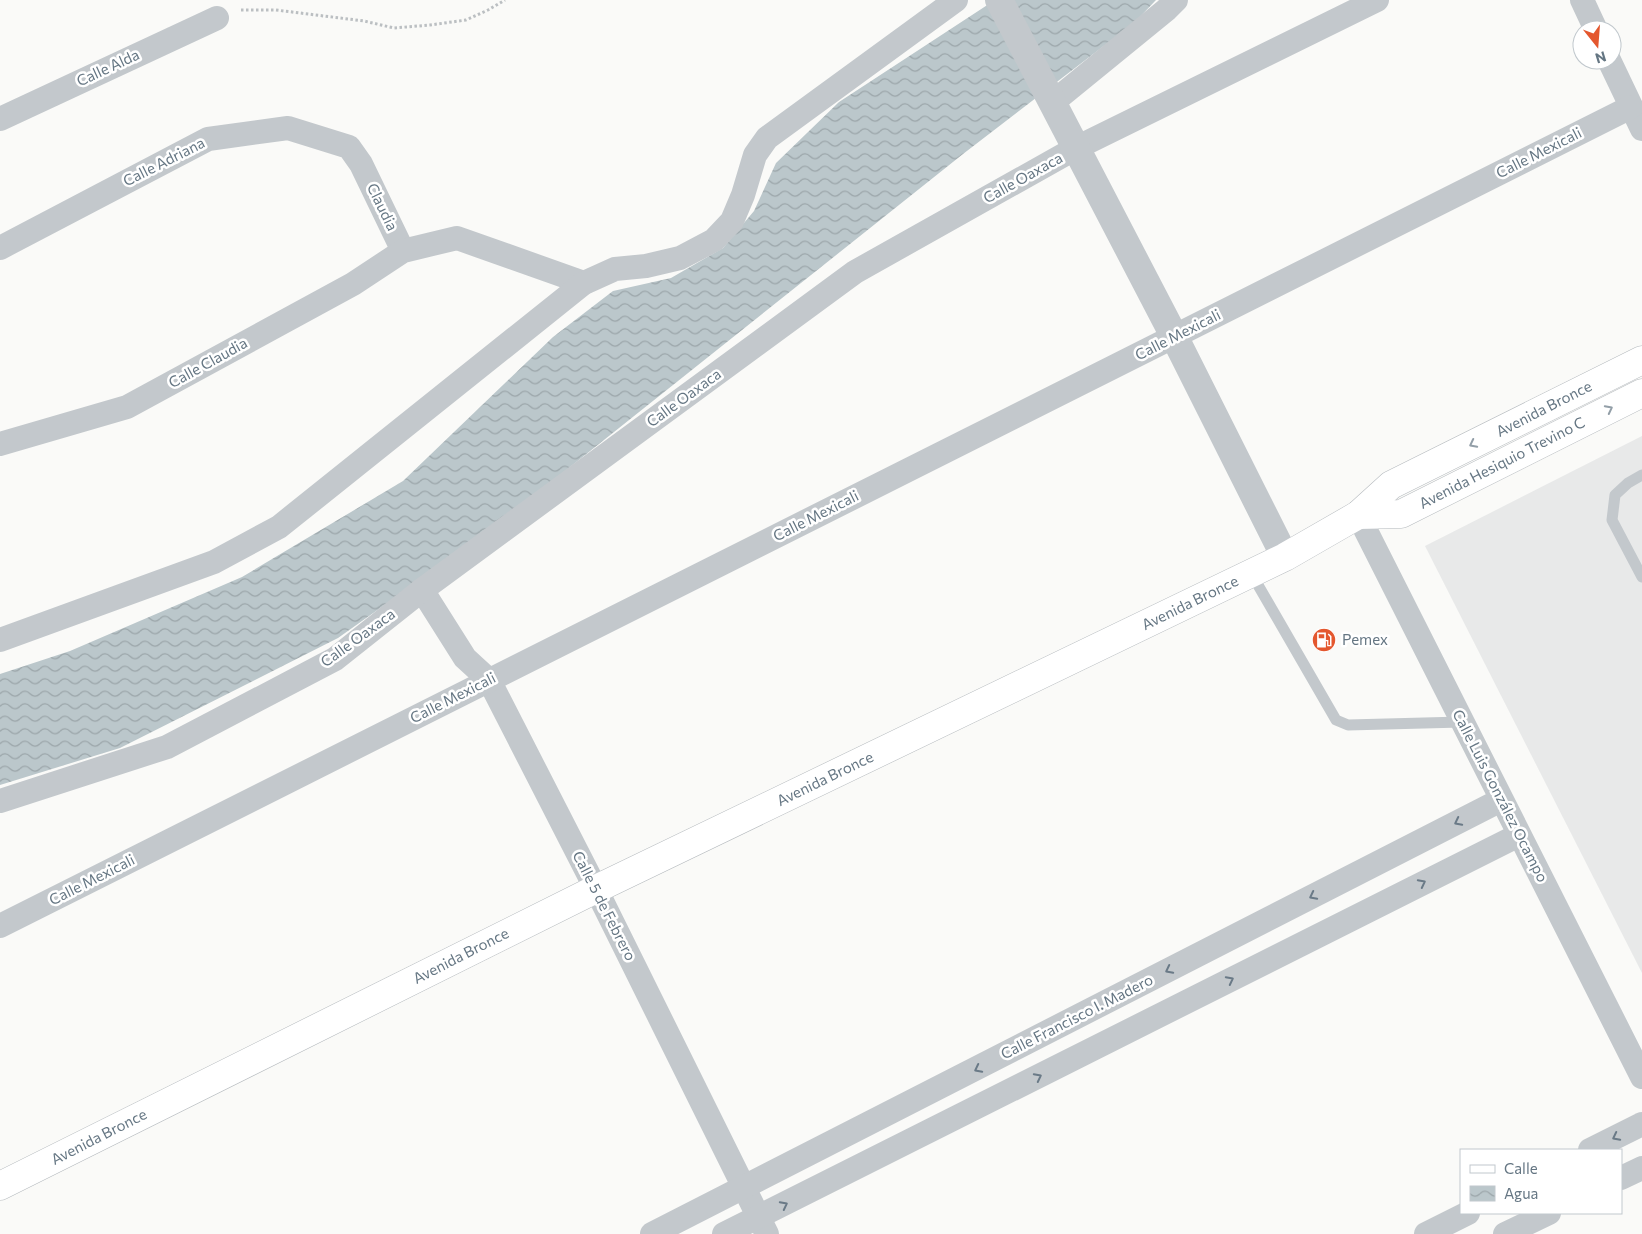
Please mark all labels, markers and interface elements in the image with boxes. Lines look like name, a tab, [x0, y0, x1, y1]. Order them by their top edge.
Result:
north arrow	[1572, 20, 1622, 70]
street label: Calle Alda	[73, 45, 142, 89]
text: N	[1593, 48, 1608, 68]
street label: Calle Mexicali	[1493, 123, 1584, 181]
street label: Calle Adriana	[120, 133, 207, 189]
street label: Calle Oaxaca	[980, 148, 1065, 206]
street label: Claudia	[364, 180, 402, 233]
street label: Calle Mexicali	[1132, 305, 1223, 363]
street label: Calle Claudia	[165, 333, 250, 391]
street label: Calle Oaxaca	[643, 364, 724, 430]
street label: Avenida Bronce	[1493, 376, 1595, 440]
one-way arrow	[1604, 405, 1613, 415]
street label: Avenida Hesiquio Trevino C	[1416, 412, 1587, 512]
one-way arrow	[1469, 438, 1478, 448]
street label: Calle Mexicali	[770, 486, 861, 544]
street label: Avenida Bronce	[1138, 571, 1241, 633]
street label: Calle Oaxaca	[317, 604, 398, 670]
fuel station icon: Pemex	[1311, 627, 1337, 653]
place label: Pemex	[1342, 630, 1388, 648]
street label: Calle Mexicali	[407, 668, 498, 726]
street label: Calle Luis González Ocampo	[1449, 706, 1552, 885]
street label: Avenida Bronce	[773, 747, 876, 809]
one-way arrow	[1454, 816, 1463, 826]
street label: Calle 5 de Febrero	[569, 848, 640, 964]
street label: Calle Mexicali	[46, 850, 137, 908]
one-way arrow	[1417, 879, 1426, 889]
one-way arrow	[1310, 890, 1319, 900]
street label: Avenida Bronce	[410, 923, 512, 987]
one-way arrow	[1165, 964, 1174, 974]
street label: Calle Francisco I. Madero	[997, 970, 1156, 1062]
one-way arrow	[1225, 976, 1234, 986]
one-way arrow	[974, 1063, 983, 1073]
one-way arrow	[1033, 1072, 1042, 1083]
street label: Avenida Bronce	[48, 1104, 150, 1168]
one-way arrow	[1612, 1131, 1621, 1141]
legend	[1460, 1149, 1622, 1214]
text: Calle	[1504, 1159, 1538, 1177]
text: Agua	[1504, 1184, 1538, 1202]
one-way arrow	[778, 1201, 787, 1211]

